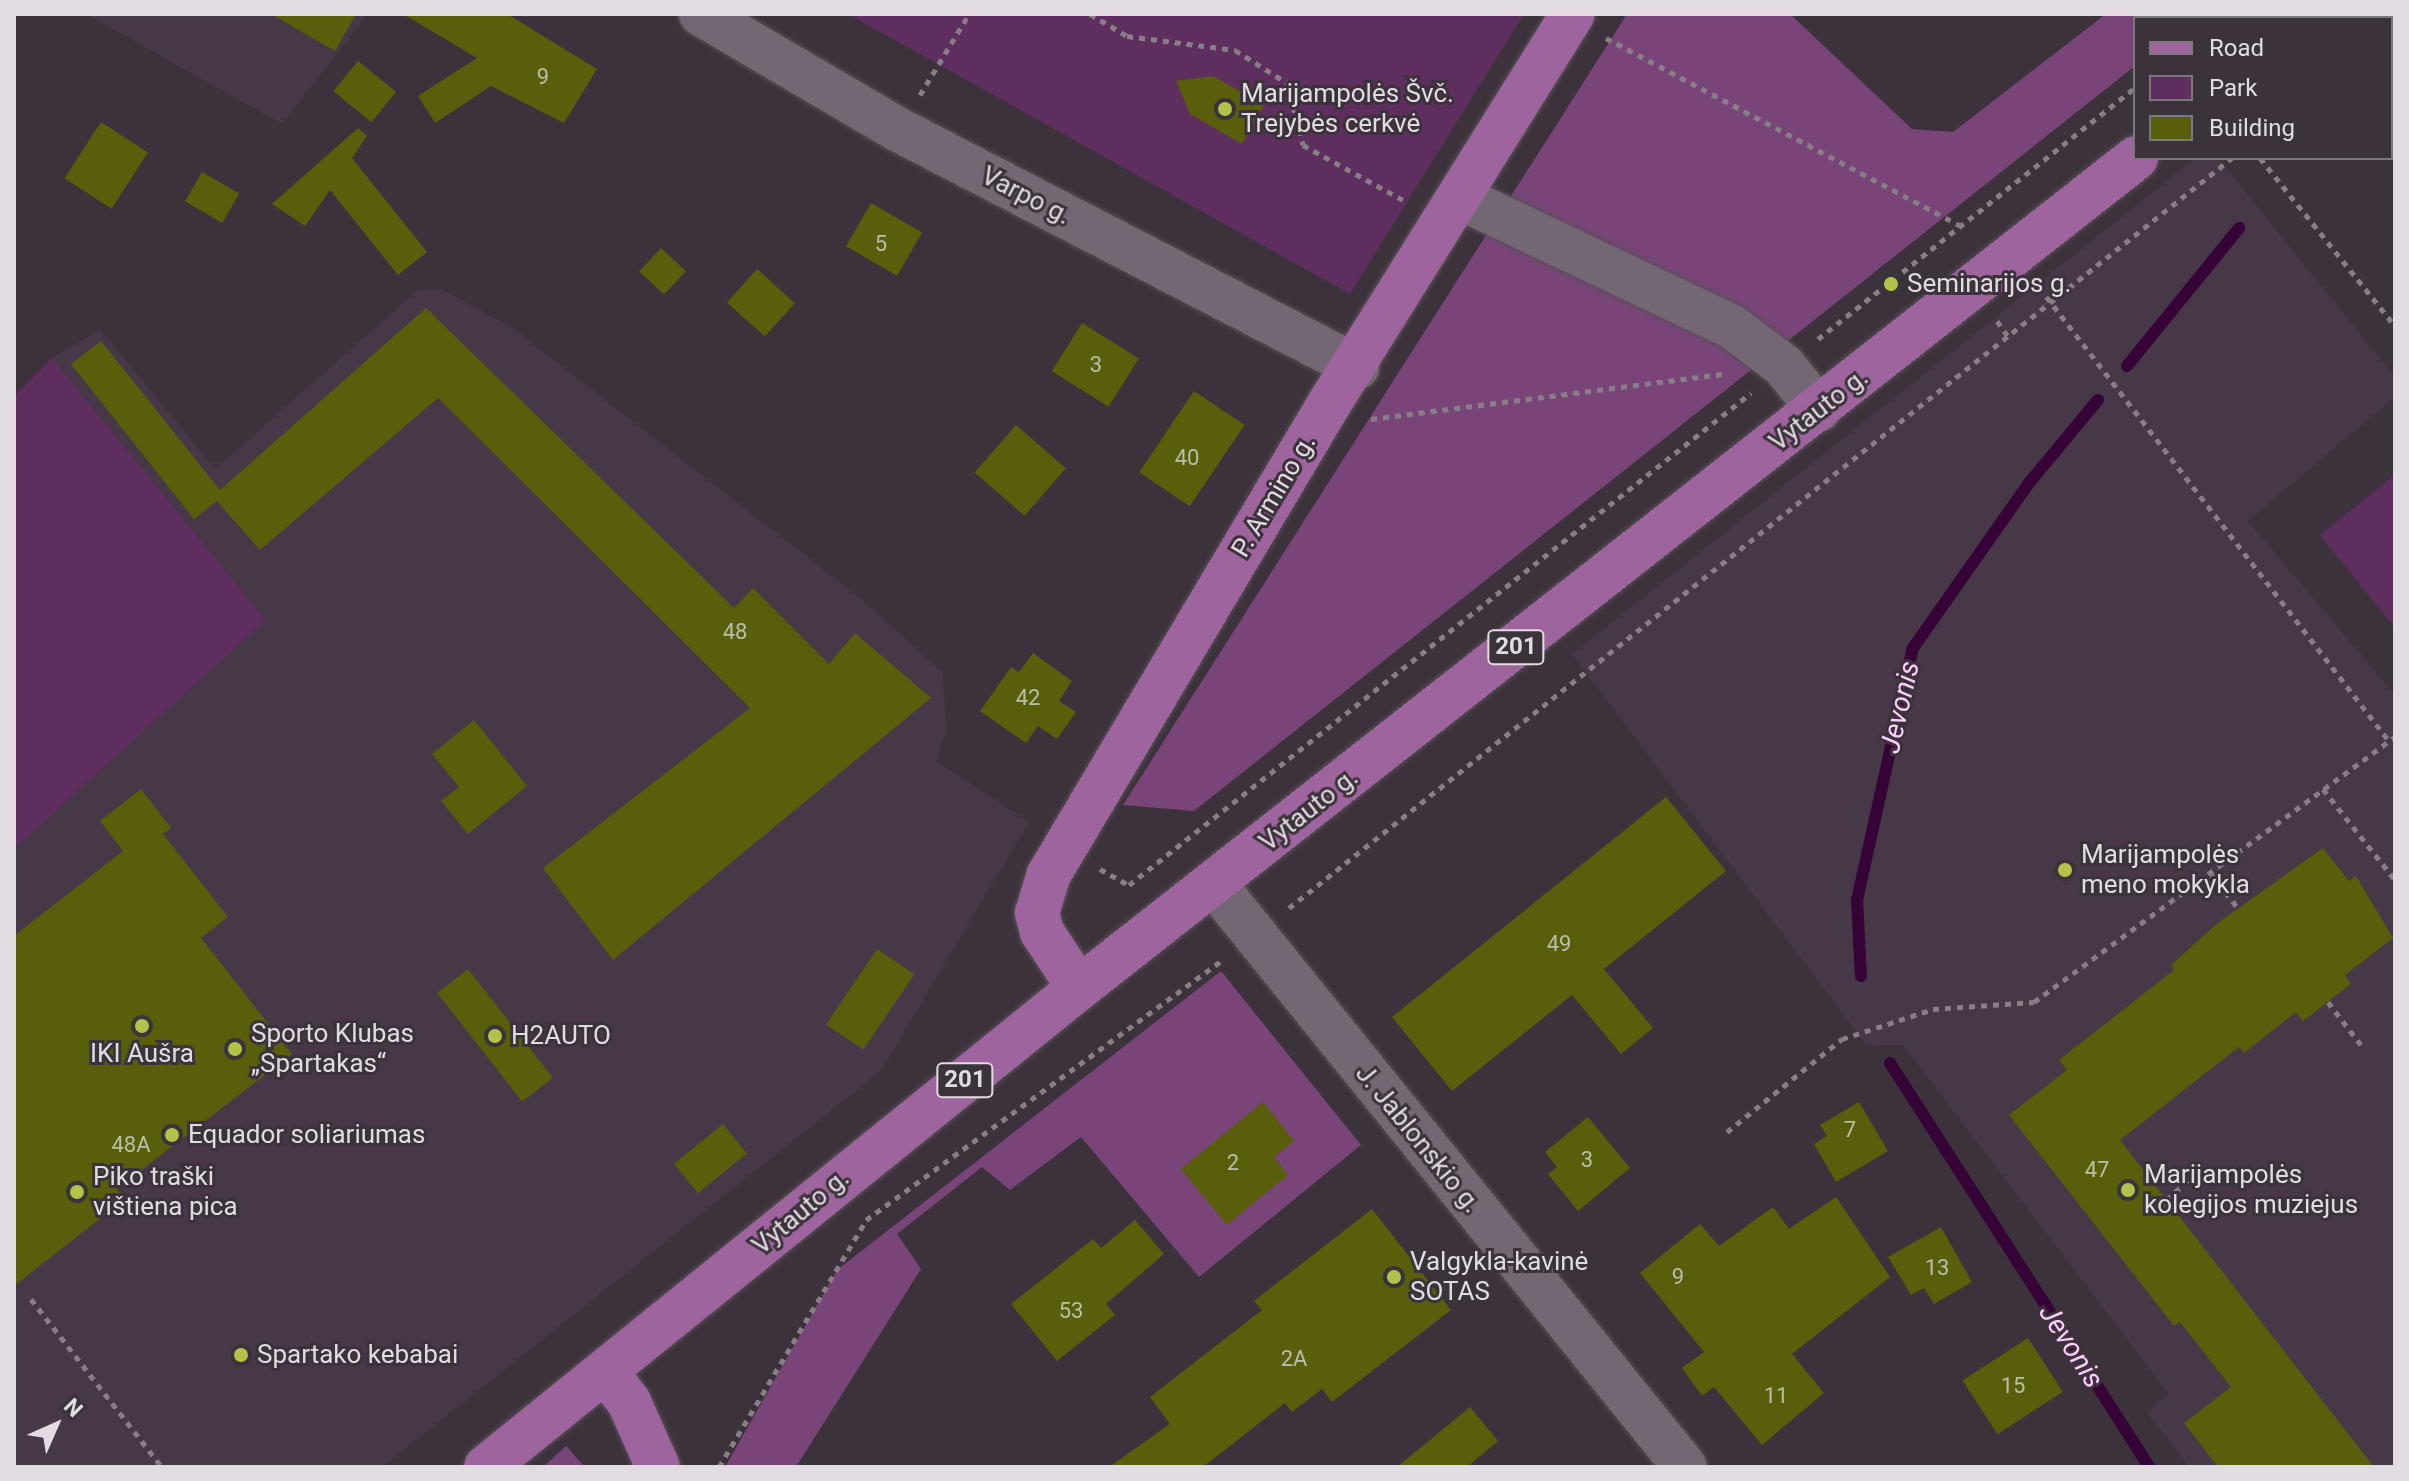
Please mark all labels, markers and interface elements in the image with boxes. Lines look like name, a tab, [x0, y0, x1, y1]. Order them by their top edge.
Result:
legend	[2133, 16, 2393, 160]
text: Road	[2209, 34, 2264, 62]
house number: 9	[537, 64, 549, 90]
text: Park	[2209, 74, 2257, 102]
place label: Marijampolės Švč. Trejybės cerkvė	[1241, 78, 1454, 140]
marker: Marijampolės Švč. Trejybės cerkvė	[1216, 100, 1234, 118]
text: Building	[2209, 114, 2295, 142]
street label: Varpo g.	[976, 160, 1076, 232]
house number: 5	[875, 231, 887, 257]
place label: Seminarijos g.	[1907, 268, 2071, 300]
marker: Seminarijos g.	[1882, 275, 1900, 293]
house number: 3	[1090, 352, 1102, 378]
street label: Vytauto g.	[1763, 362, 1875, 458]
street label: P. Armino g.	[1225, 429, 1323, 563]
house number: 40	[1175, 445, 1199, 471]
house number: 48	[723, 619, 747, 645]
road number: 201	[1486, 627, 1546, 667]
water label: Jevonis	[1873, 658, 1927, 756]
house number: 42	[1016, 685, 1040, 711]
street label: Vytauto g.	[1253, 762, 1365, 858]
place label: Marijampolės meno mokykla	[2081, 839, 2250, 900]
marker: Marijampolės meno mokykla	[2056, 861, 2074, 879]
house number: 49	[1547, 931, 1571, 957]
marker: IKI Aušra	[133, 1017, 151, 1035]
place label: Sporto Klubas „Spartakas“	[251, 1018, 414, 1080]
place label: H2AUTO	[511, 1020, 611, 1052]
marker: H2AUTO	[486, 1027, 504, 1045]
place label: IKI Aušra	[90, 1038, 194, 1070]
marker: Sporto Klubas „Spartakas“	[226, 1040, 244, 1058]
street label: J. Jablonskio g.	[1349, 1059, 1487, 1219]
road number: 201	[935, 1060, 995, 1100]
house number: 7	[1844, 1117, 1856, 1143]
place label: Equador soliariumas	[188, 1119, 425, 1151]
marker: Equador soliariumas	[163, 1126, 181, 1144]
house number: 48A	[111, 1132, 151, 1158]
house number: 3	[1581, 1147, 1593, 1173]
house number: 2	[1227, 1150, 1239, 1176]
house number: 47	[2085, 1157, 2109, 1183]
place label: Marijampolės kolegijos muziejus	[2144, 1159, 2358, 1220]
place label: Piko traški vištiena pica	[93, 1161, 238, 1222]
street label: Vytauto g.	[746, 1163, 856, 1261]
marker: Marijampolės kolegijos muziejus	[2119, 1181, 2137, 1199]
marker: Piko traški vištiena pica	[68, 1183, 86, 1201]
place label: Valgykla-kavinė SOTAS	[1410, 1246, 1588, 1308]
house number: 13	[1925, 1255, 1949, 1281]
house number: 9	[1672, 1264, 1684, 1290]
marker: Valgykla-kavinė SOTAS	[1385, 1268, 1403, 1286]
house number: 53	[1059, 1298, 1083, 1324]
water label: Jevonis	[2032, 1298, 2110, 1394]
place label: Spartako kebabai	[257, 1339, 458, 1371]
marker: Spartako kebabai	[232, 1346, 250, 1364]
house number: 2A	[1281, 1346, 1307, 1372]
house number: 15	[2001, 1373, 2025, 1399]
house number: 11	[1764, 1383, 1788, 1409]
north arrow	[16, 1385, 96, 1465]
text: N	[59, 1393, 88, 1422]

